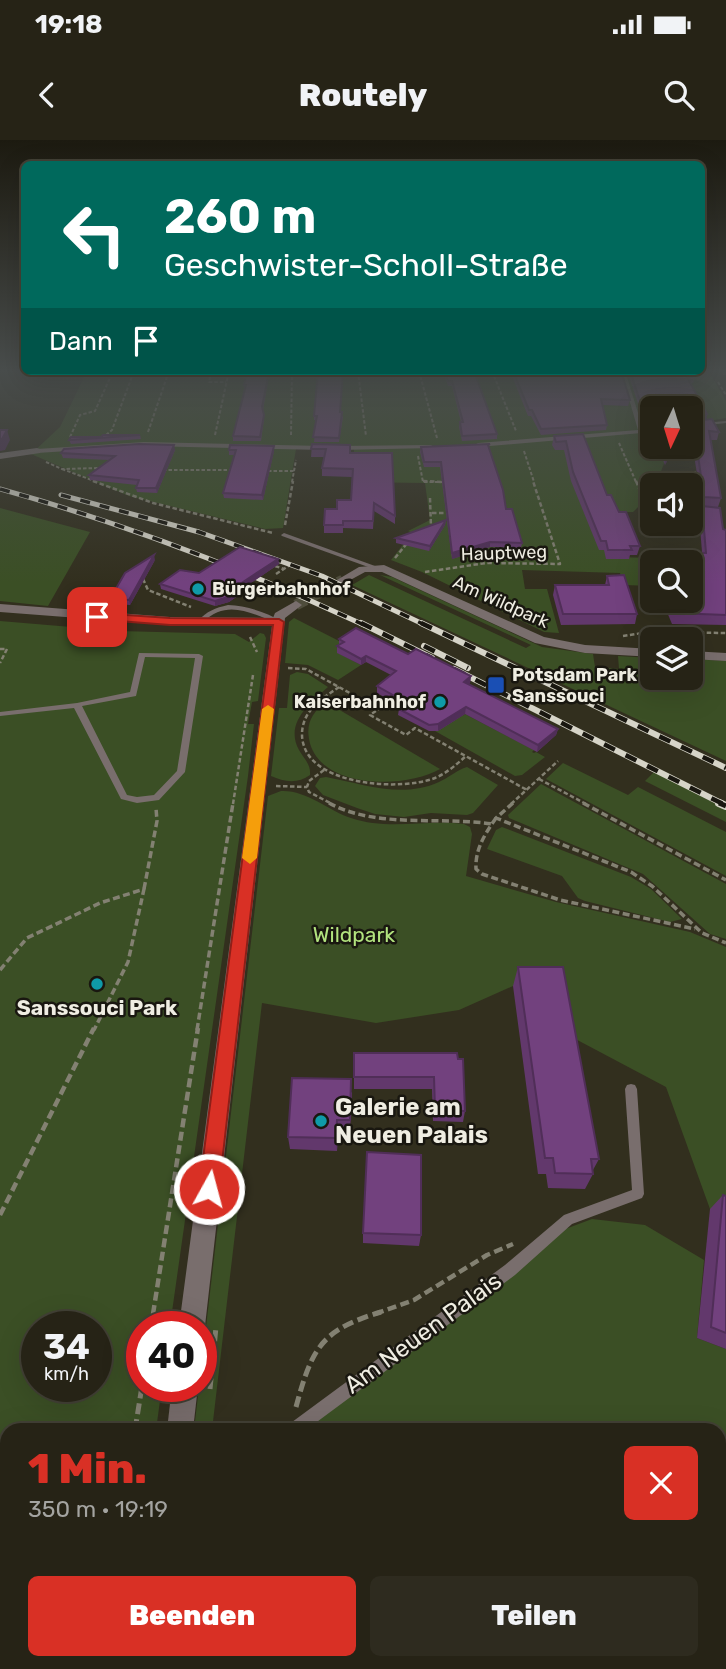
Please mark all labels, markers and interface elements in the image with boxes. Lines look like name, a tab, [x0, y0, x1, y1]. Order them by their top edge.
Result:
text: 19:18	[35, 9, 103, 40]
icon: back	[28, 76, 66, 114]
text: Routely	[299, 76, 427, 114]
icon: search	[660, 76, 698, 114]
text: 260 m	[164, 187, 316, 245]
icon: left	[49, 189, 140, 280]
text: Geschwister-Scholl-Straße	[164, 246, 568, 284]
icon: arrive	[127, 322, 165, 360]
text: Dann	[49, 326, 113, 357]
north arrow	[640, 396, 704, 458]
map controls	[640, 396, 703, 690]
button: sound	[640, 473, 703, 536]
street label: Hauptweg	[460, 541, 548, 565]
button: search	[640, 550, 703, 613]
street label: Am Wildpark	[450, 571, 553, 633]
place label: Bürgerbahnhof	[212, 578, 350, 600]
marker: Bürgerbahnhof	[190, 581, 206, 597]
pin	[67, 587, 127, 647]
icon: arrive	[78, 598, 116, 636]
button: layers	[640, 627, 703, 690]
place label: Potsdam Park Sanssouci	[512, 664, 637, 707]
marker: Potsdam Park Sanssouci	[486, 675, 506, 695]
place label: Kaiserbahnhof	[294, 691, 426, 713]
marker: Kaiserbahnhof	[432, 694, 448, 710]
park label: Wildpark	[313, 922, 395, 947]
marker: Sanssouci Park	[89, 976, 105, 992]
place label: Sanssouci Park	[17, 995, 178, 1020]
place label: Galerie am Neuen Palais	[335, 1093, 488, 1149]
marker: Galerie am Neuen Palais	[313, 1113, 329, 1129]
position arrow	[172, 1152, 246, 1226]
street label: Am Neuen Palais	[339, 1267, 507, 1399]
speed limit sign: 40	[126, 1311, 217, 1402]
text: 34	[43, 1326, 90, 1368]
text: km/h	[44, 1363, 89, 1385]
text: 1 Min.	[28, 1444, 147, 1494]
button: close	[624, 1446, 698, 1520]
text: 350 m · 19:19	[28, 1495, 168, 1523]
button: Beenden	[28, 1576, 356, 1656]
button: Teilen	[370, 1576, 698, 1656]

